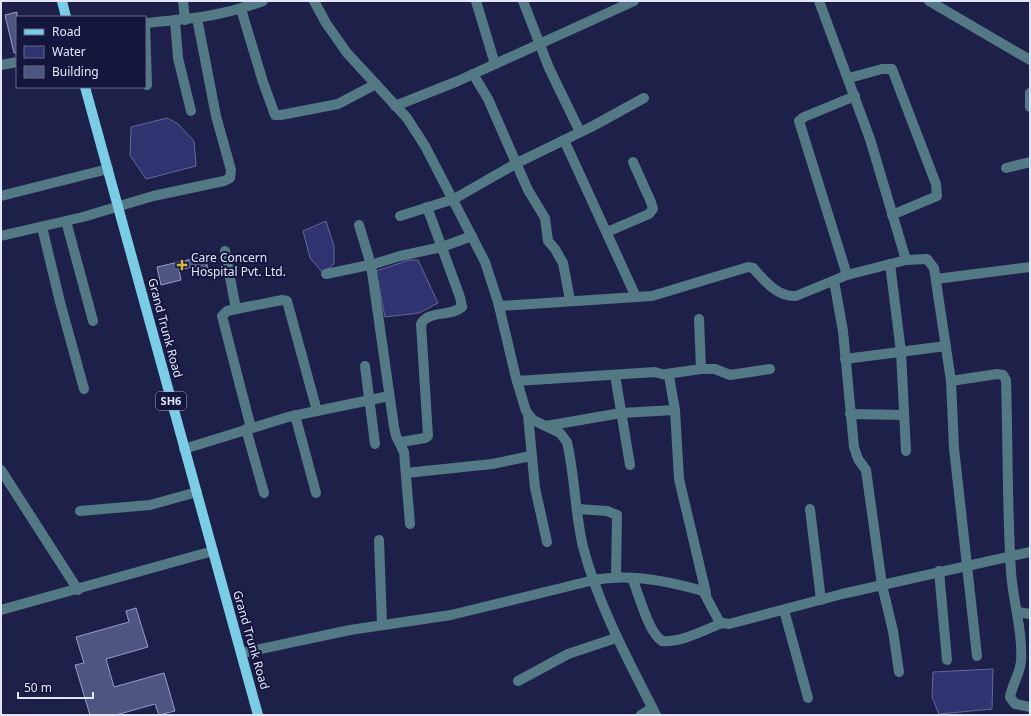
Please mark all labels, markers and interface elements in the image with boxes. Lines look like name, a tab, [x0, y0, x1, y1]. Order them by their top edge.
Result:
legend	[16, 16, 146, 88]
text: Road	[52, 23, 81, 40]
text: Water	[52, 43, 86, 60]
text: Building	[52, 63, 99, 80]
place label: Care Concern Hospital Pvt. Ltd.	[191, 249, 286, 280]
marker: Care Concern Hospital Pvt. Ltd.	[176, 259, 188, 271]
street label: Grand Trunk Road	[144, 276, 187, 379]
road number: SH6	[156, 392, 186, 410]
street label: Grand Trunk Road	[229, 588, 274, 691]
scale bar	[18, 674, 93, 700]
text: 50 m	[24, 679, 52, 696]

